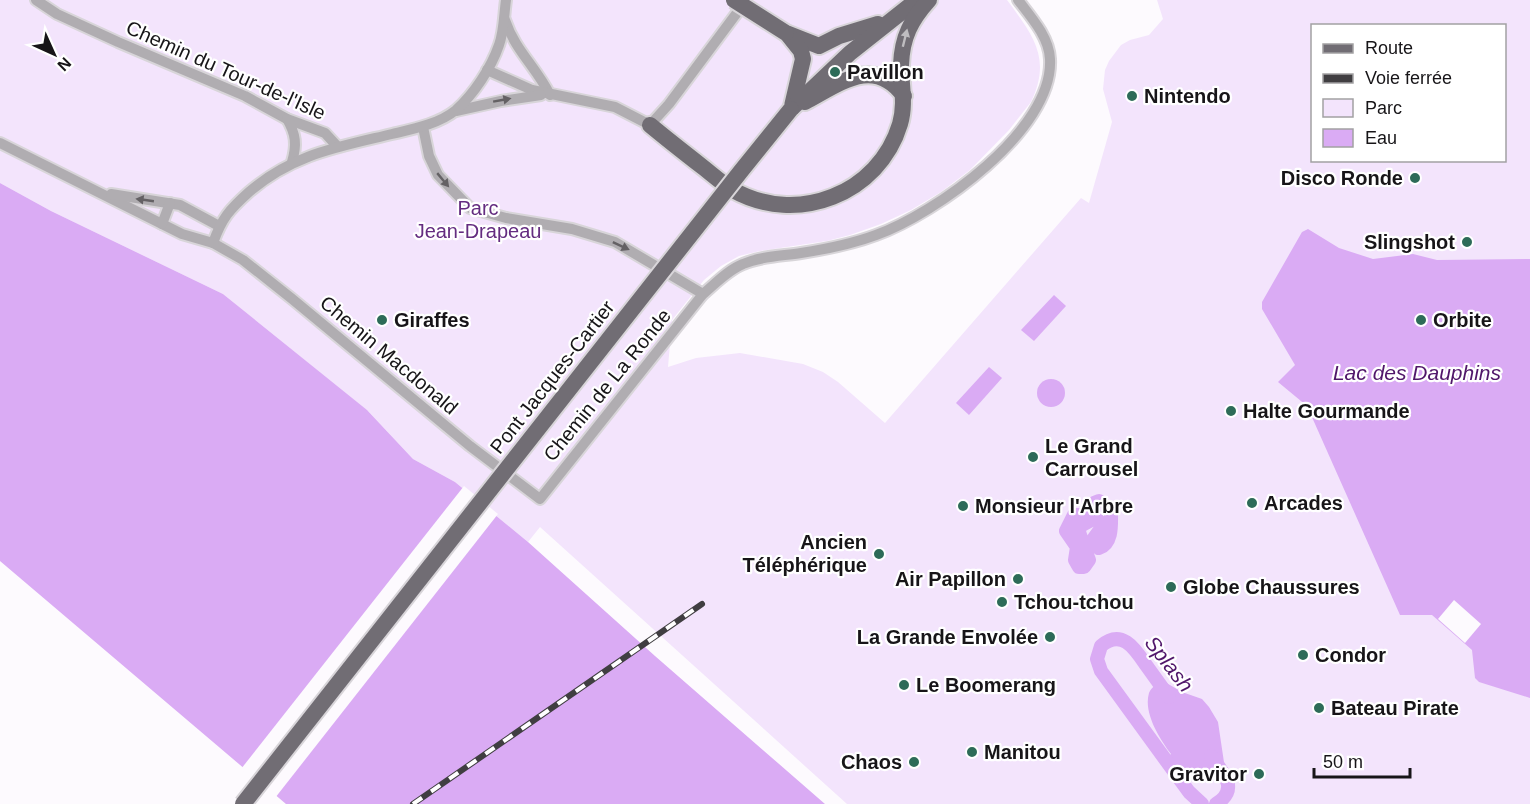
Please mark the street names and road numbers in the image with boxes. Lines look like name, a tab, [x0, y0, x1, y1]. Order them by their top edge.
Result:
street label: Chemin du Tour-de-l'Isle	[123, 16, 329, 124]
street label: Chemin Macdonald	[316, 291, 462, 419]
street label: Pont Jacques-Cartier	[485, 296, 619, 458]
street label: Chemin de La Ronde	[539, 305, 675, 465]

